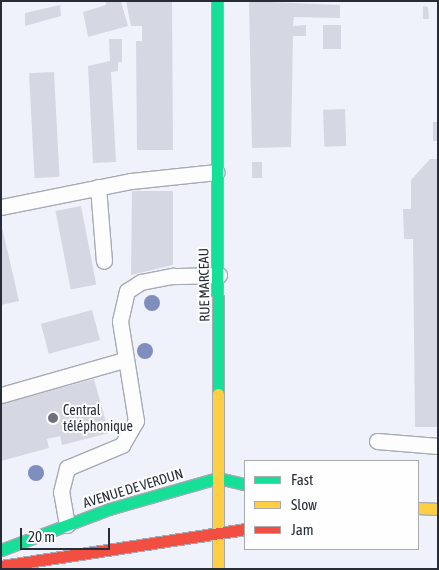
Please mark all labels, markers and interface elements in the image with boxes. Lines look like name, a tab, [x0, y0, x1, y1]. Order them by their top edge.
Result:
street label: RUE MARCEAU	[195, 248, 213, 322]
place label: Central téléphonique	[63, 402, 133, 434]
marker: Central téléphonique	[47, 412, 59, 424]
legend	[244, 460, 419, 550]
street label: AVENUE DE VERDUN	[81, 465, 185, 511]
text: Fast	[291, 471, 313, 488]
text: Slow	[291, 496, 317, 513]
scale bar	[22, 518, 112, 550]
text: Jam	[291, 521, 314, 538]
text: 20 m	[28, 528, 55, 545]

